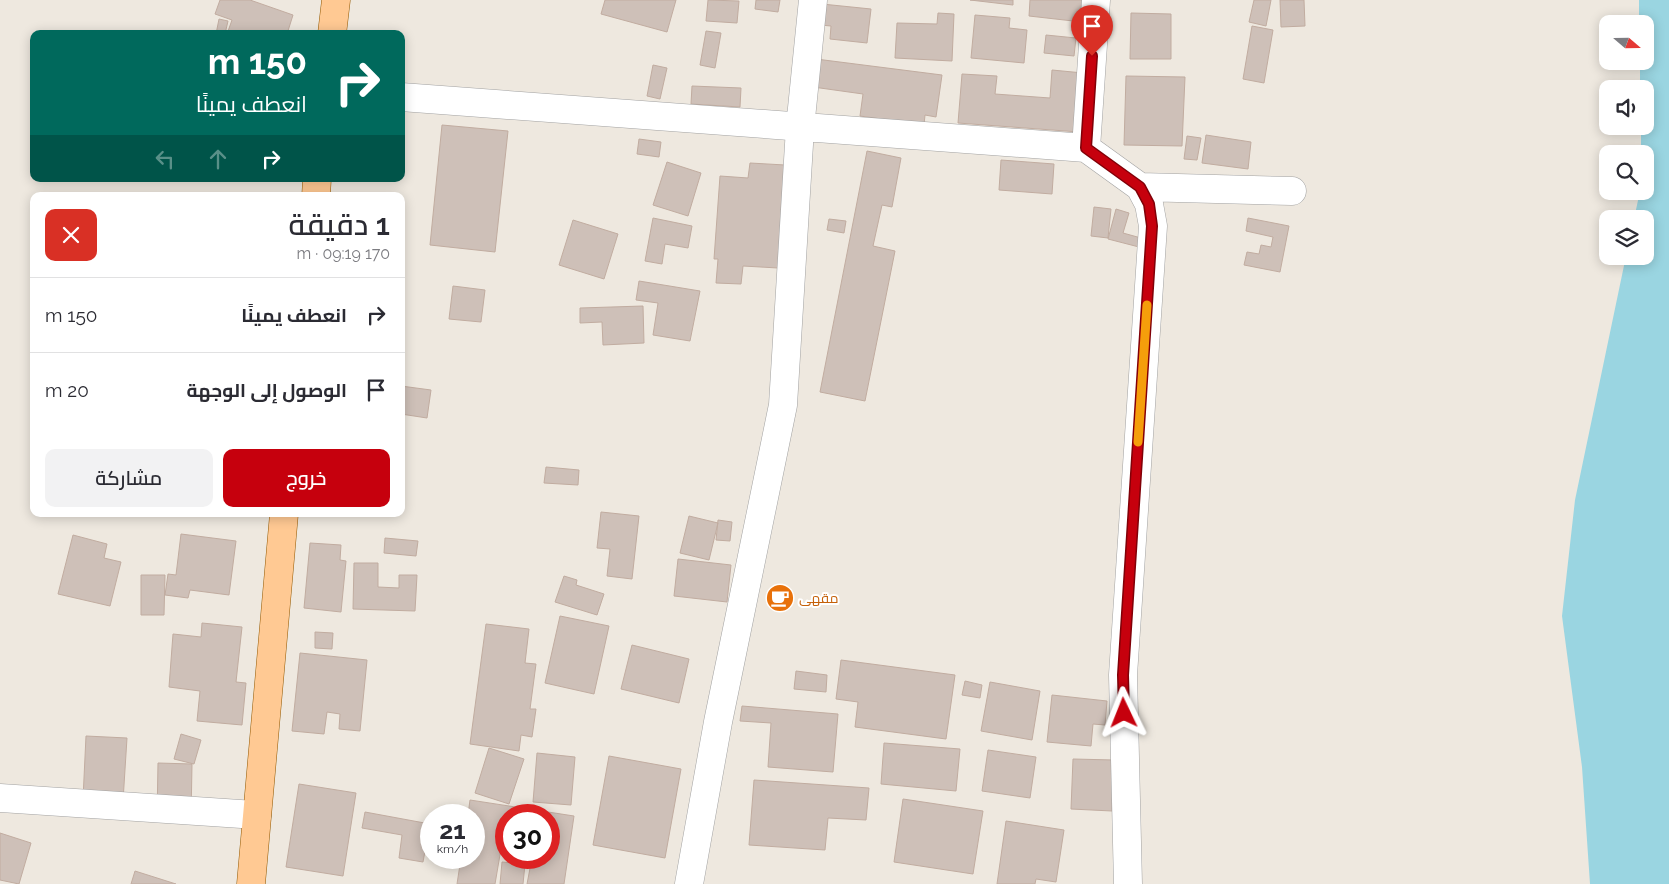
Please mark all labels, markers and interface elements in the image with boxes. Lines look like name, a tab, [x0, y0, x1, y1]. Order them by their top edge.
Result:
pin	[1071, 5, 1113, 56]
icon: arrive	[1078, 12, 1106, 40]
north arrow	[1599, 15, 1654, 70]
map controls	[1599, 15, 1654, 265]
text: 150 m	[208, 41, 307, 82]
icon: right	[325, 50, 390, 115]
button: sound	[1599, 80, 1654, 135]
text: انعطف يمينًا	[196, 91, 307, 117]
icon: left	[151, 145, 179, 173]
icon: ahead	[204, 145, 232, 173]
icon: right	[257, 145, 285, 173]
button: search	[1599, 145, 1654, 200]
text: 1 دقيقة	[289, 207, 390, 242]
button: close	[45, 209, 97, 261]
button: layers	[1599, 210, 1654, 265]
text: 170 m · 09:19	[297, 244, 390, 263]
icon: right	[362, 301, 390, 329]
text: 150 m	[45, 304, 97, 326]
text: انعطف يمينًا	[241, 304, 347, 326]
icon: arrive	[362, 376, 390, 404]
text: 20 m	[45, 379, 89, 401]
text: الوصول إلى الوجهة	[187, 379, 347, 401]
button: مشاركة	[45, 449, 213, 507]
button: خروج	[223, 449, 390, 507]
cafe icon: مقهى	[765, 583, 795, 613]
place label: مقهى	[799, 590, 839, 606]
position arrow	[1097, 686, 1149, 738]
speed limit sign: 30	[495, 804, 560, 869]
text: 21	[439, 815, 466, 845]
text: km/h	[437, 842, 468, 856]

